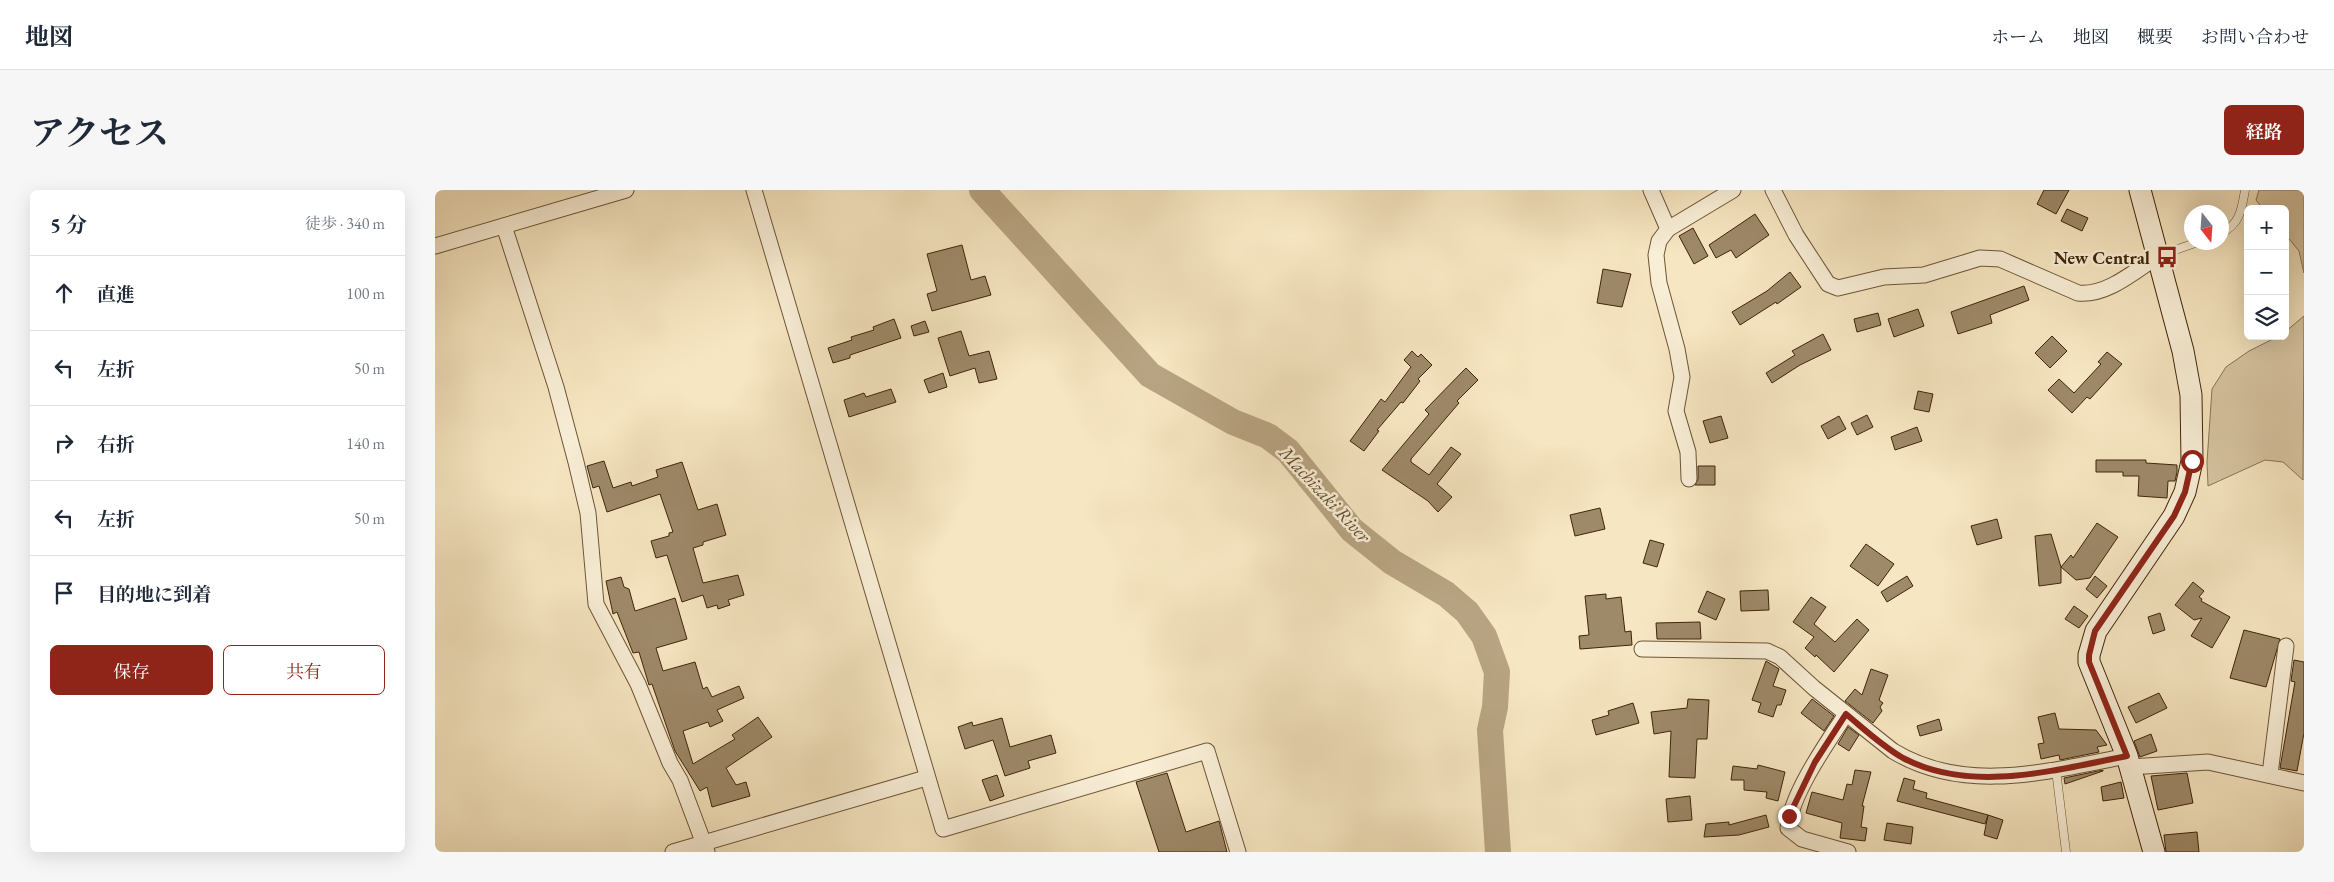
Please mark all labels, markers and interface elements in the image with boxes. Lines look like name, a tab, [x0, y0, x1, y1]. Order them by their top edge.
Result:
text: 地図	[25, 21, 73, 52]
text: ホーム	[1991, 25, 2045, 48]
text: 地図	[2073, 25, 2109, 48]
text: 概要	[2137, 25, 2173, 48]
text: お問い合わせ	[2201, 25, 2309, 48]
button: 経路	[2224, 105, 2304, 155]
text: アクセス	[30, 110, 169, 155]
north arrow	[2184, 205, 2229, 250]
map controls	[2244, 205, 2289, 340]
button: +	[2244, 205, 2289, 250]
text: 5 分	[50, 211, 87, 238]
text: 徒歩 · 340 m	[305, 213, 385, 234]
bus stop icon: New Central	[2154, 244, 2180, 270]
place label: New Central	[2053, 246, 2150, 269]
button: −	[2244, 250, 2289, 295]
icon: ahead	[50, 279, 78, 307]
text: 直進	[97, 282, 135, 307]
text: 100 m	[346, 283, 385, 304]
button: layers	[2244, 295, 2289, 340]
icon: left	[50, 354, 78, 382]
text: 左折	[97, 357, 135, 382]
text: 50 m	[354, 358, 385, 379]
icon: right	[50, 429, 78, 457]
text: 右折	[97, 432, 135, 457]
text: 140 m	[346, 433, 385, 454]
water label: Machizaki River	[1273, 440, 1377, 548]
route start	[2181, 450, 2204, 473]
icon: left	[50, 504, 78, 532]
text: 左折	[97, 507, 135, 532]
text: 50 m	[354, 508, 385, 529]
icon: arrive	[50, 579, 78, 607]
text: 目的地に到着	[97, 582, 211, 607]
button: 保存	[50, 645, 213, 695]
button: 共有	[223, 645, 385, 695]
route end	[1778, 805, 1801, 828]

